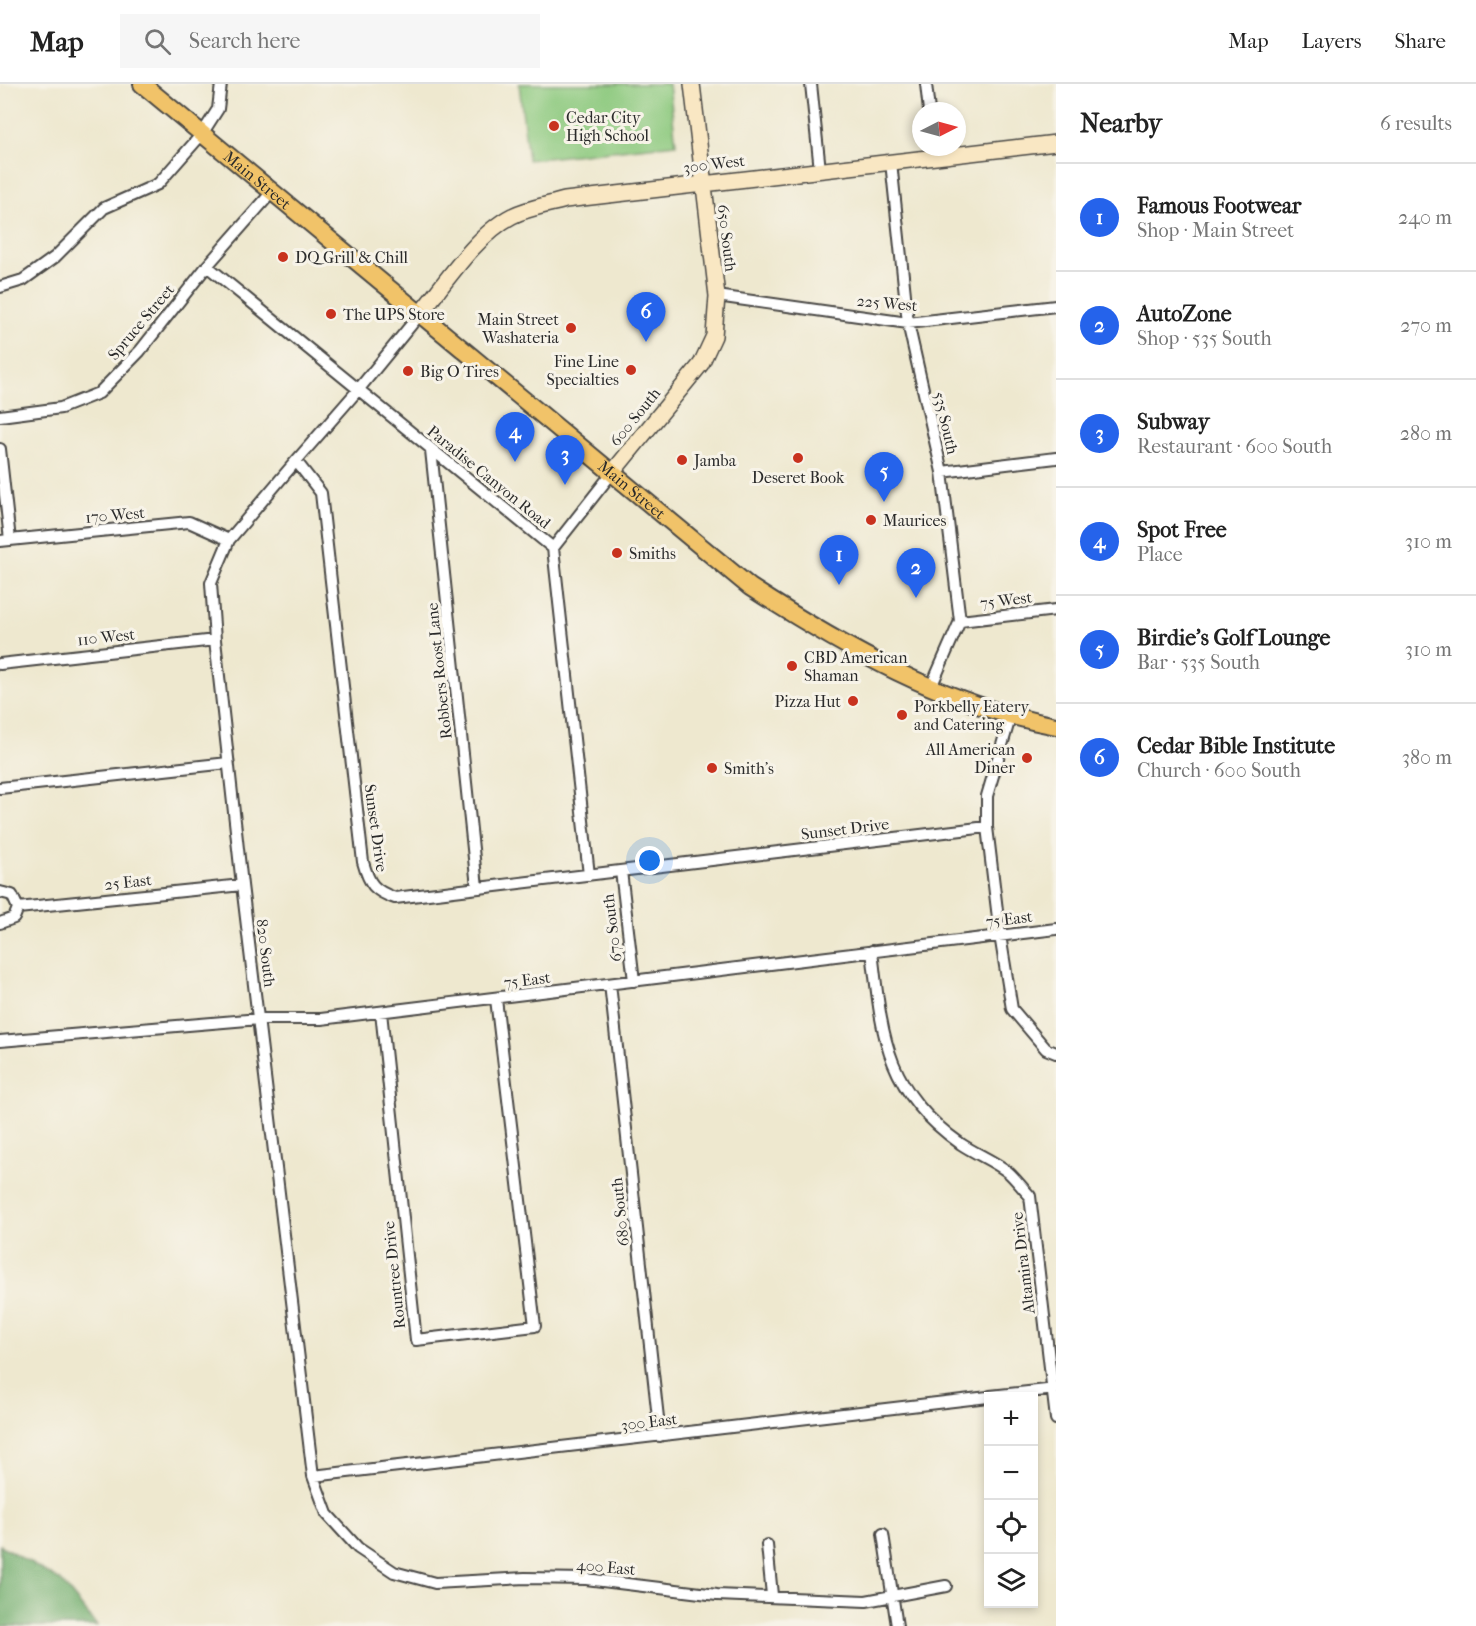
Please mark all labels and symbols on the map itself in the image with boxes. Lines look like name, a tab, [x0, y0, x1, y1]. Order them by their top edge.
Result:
north arrow	[912, 102, 966, 156]
place label: Cedar City High School	[566, 108, 650, 145]
marker: Cedar City High School	[547, 119, 561, 133]
street label: Main Street	[220, 146, 295, 213]
street label: 300 West	[682, 151, 746, 177]
street label: 650 South	[713, 203, 741, 273]
place label: DQ Grill & Chill	[295, 248, 409, 267]
marker: DQ Grill & Chill	[276, 250, 290, 264]
street label: Spruce Street	[104, 280, 178, 364]
street label: 225 West	[856, 291, 918, 315]
pin: 6	[626, 292, 666, 342]
place label: The UPS Store	[343, 305, 445, 324]
marker: The UPS Store	[324, 307, 338, 321]
place label: Main Street Washateria	[477, 310, 560, 347]
marker: Main Street Washateria	[564, 321, 578, 335]
place label: Fine Line Specialties	[546, 352, 619, 389]
place label: Big O Tires	[420, 362, 499, 381]
marker: Fine Line Specialties	[624, 363, 638, 377]
marker: Big O Tires	[401, 364, 415, 378]
street label: 600 South	[606, 384, 664, 450]
street label: 535 South	[930, 390, 962, 456]
pin: 4	[496, 412, 534, 462]
street label: Paradise Canyon Road	[423, 421, 555, 533]
pin: 3	[546, 436, 584, 485]
place label: Jamba	[692, 451, 737, 470]
marker: Deseret Book	[791, 451, 805, 465]
pin: 5	[864, 452, 904, 502]
marker: Jamba	[675, 453, 689, 467]
street label: Main Street	[594, 456, 670, 523]
place label: Deseret Book	[752, 468, 845, 487]
street label: 170 West	[84, 503, 146, 527]
place label: Maurices	[883, 511, 946, 530]
marker: Maurices	[864, 513, 878, 527]
pin: 1	[820, 536, 858, 585]
place label: Smiths	[629, 544, 676, 563]
marker: Smiths	[610, 546, 624, 560]
pin: 2	[896, 548, 936, 598]
street label: 75 West	[979, 587, 1033, 613]
street label: Robbers Roost Lane	[422, 602, 456, 740]
street label: 110 West	[76, 625, 136, 649]
place label: CBD American Shaman	[804, 648, 908, 685]
marker: CBD American Shaman	[785, 659, 799, 673]
place label: Pizza Hut	[774, 692, 841, 711]
marker: Pizza Hut	[846, 694, 860, 708]
place label: Porkbelly Eatery and Catering	[914, 697, 1029, 734]
marker: Porkbelly Eatery and Catering	[895, 708, 909, 722]
place label: All American Diner	[925, 740, 1016, 777]
marker: All American Diner	[1020, 751, 1034, 765]
place label: Smith's	[724, 759, 774, 778]
marker: Smith's	[705, 761, 719, 775]
street label: Sunset Drive	[360, 783, 392, 873]
street label: Sunset Drive	[800, 814, 890, 844]
your location	[635, 846, 664, 875]
street label: 25 East	[103, 870, 153, 894]
street label: 670 South	[598, 893, 626, 963]
street label: 75 East	[985, 907, 1034, 931]
street label: 820 South	[252, 918, 280, 988]
street label: 75 East	[503, 968, 552, 992]
street label: 680 South	[607, 1177, 633, 1247]
street label: Altamira Drive	[1007, 1211, 1039, 1316]
street label: Rountree Drive	[379, 1220, 409, 1330]
street label: 300 East	[620, 1409, 678, 1435]
street label: 400 East	[576, 1555, 637, 1579]

